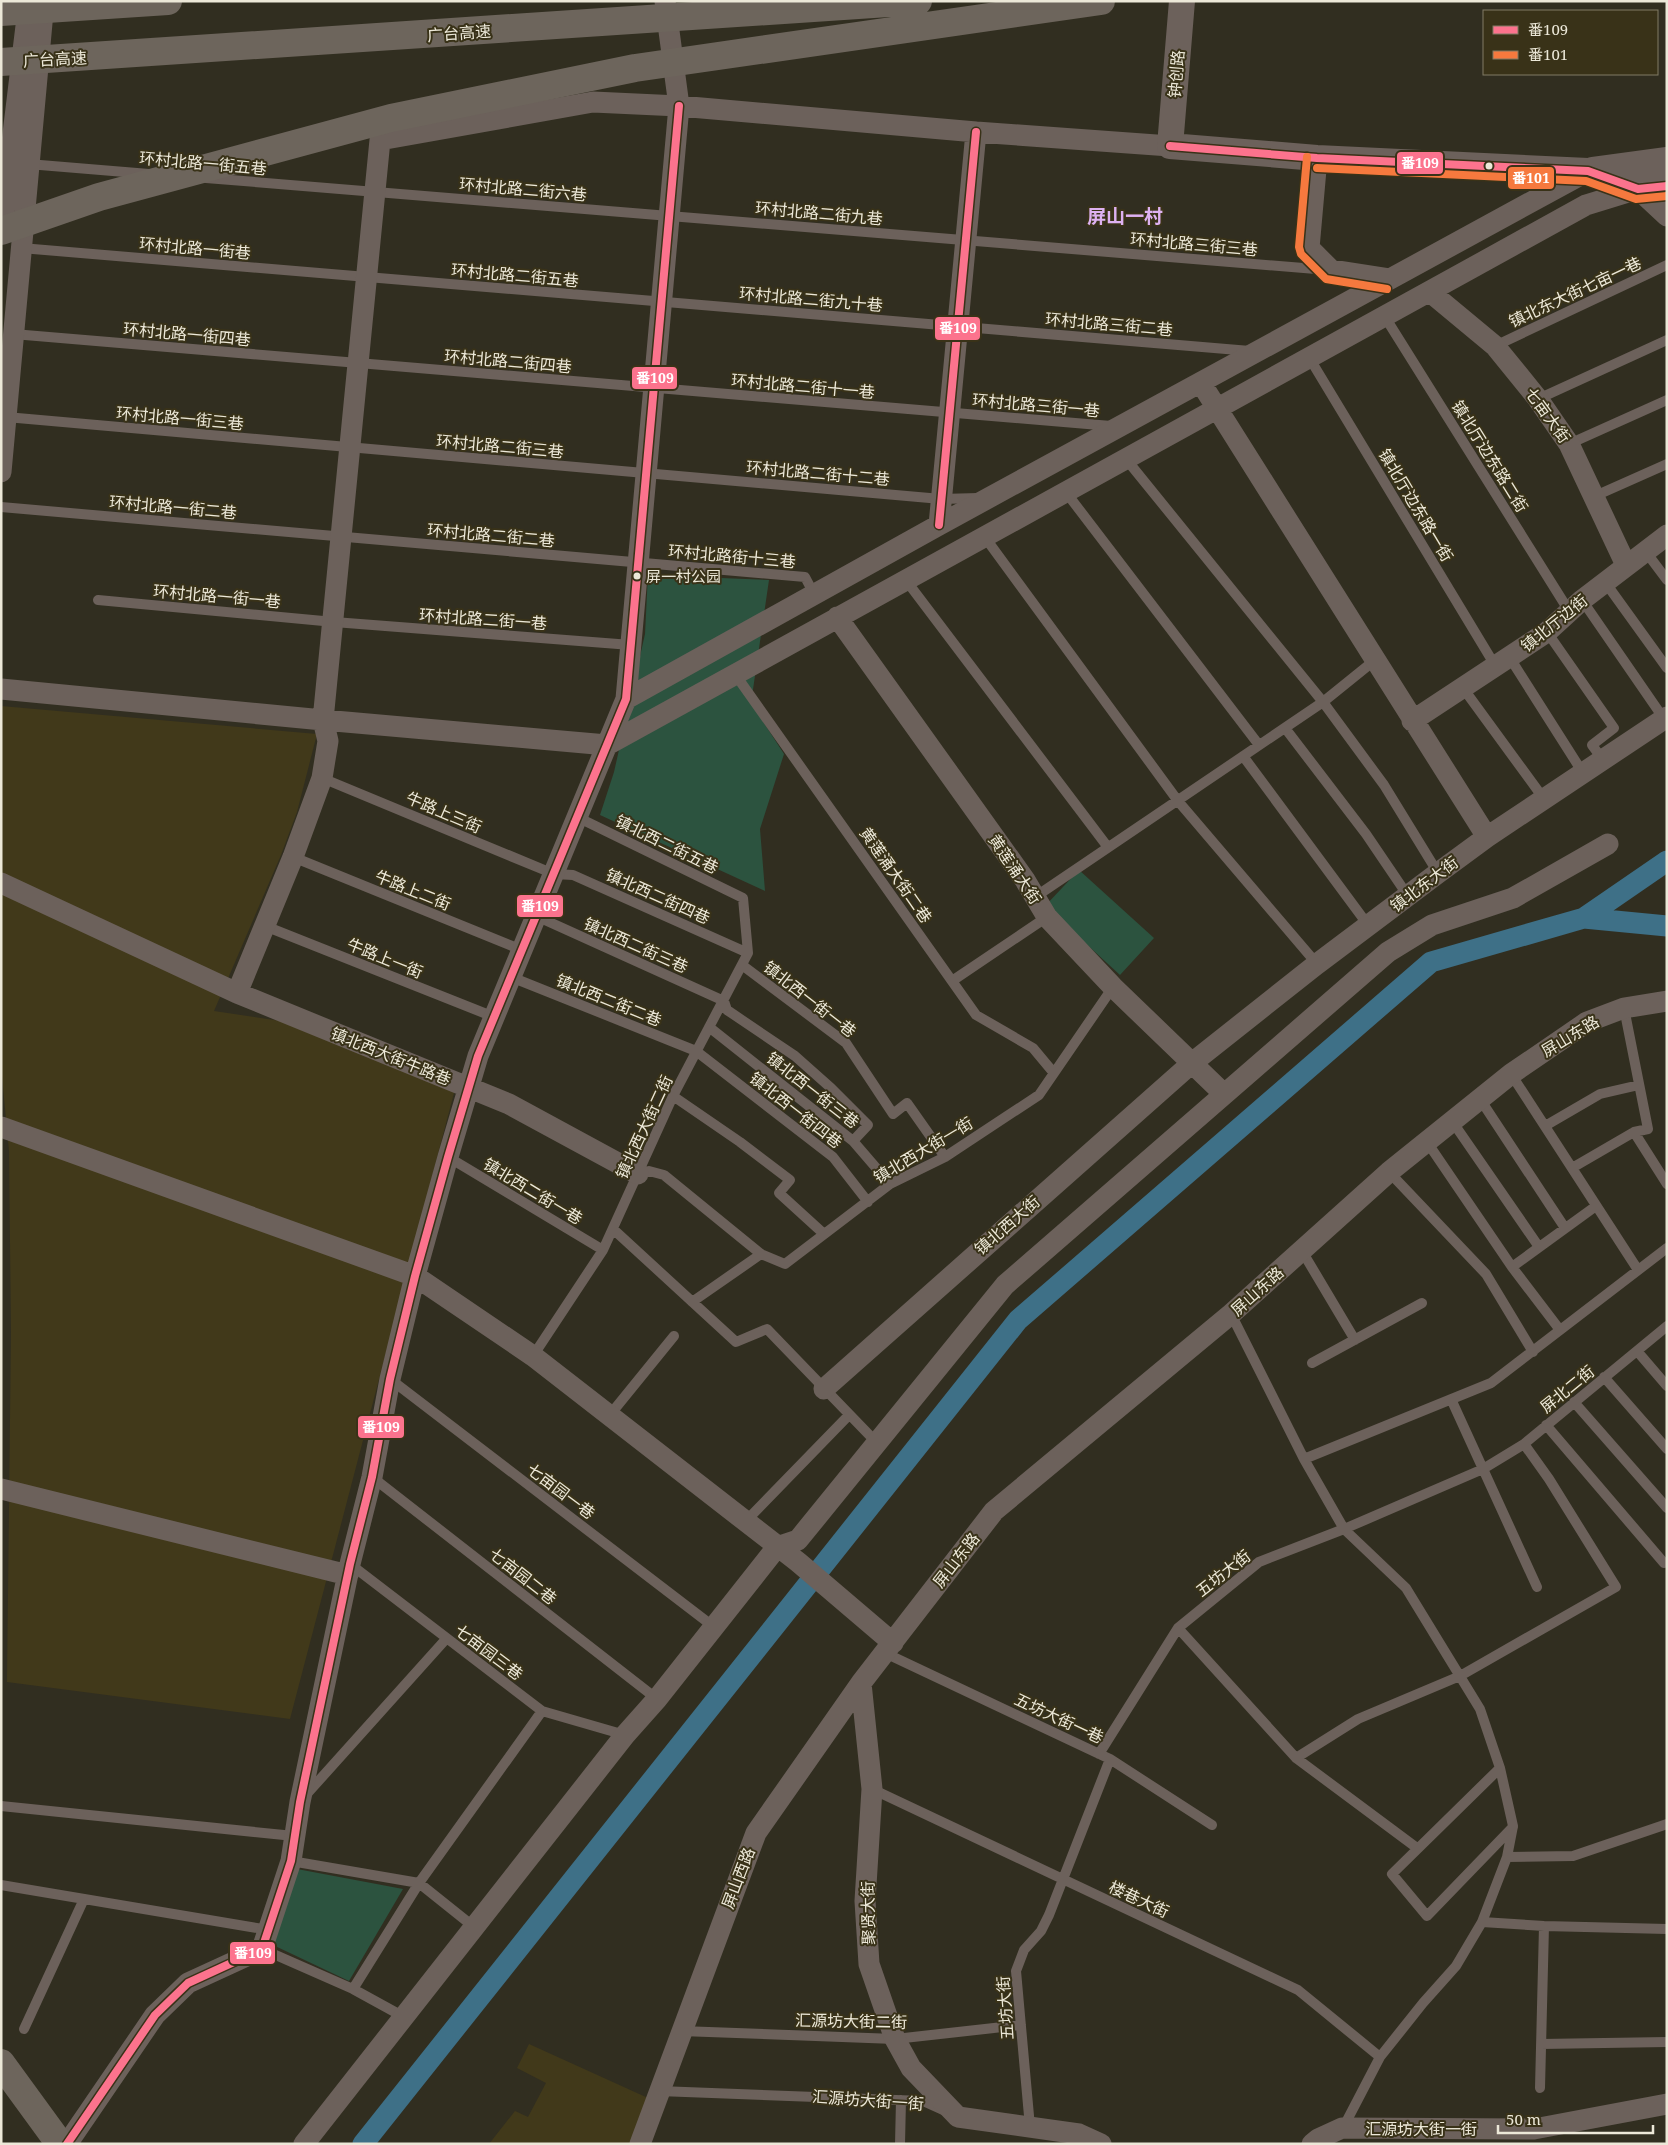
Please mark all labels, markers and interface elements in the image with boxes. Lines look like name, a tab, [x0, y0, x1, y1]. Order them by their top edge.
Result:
legend	[1483, 10, 1658, 75]
text: 番109	[1528, 19, 1568, 39]
street label: 广台高速	[426, 20, 492, 46]
text: 番101	[1528, 44, 1568, 64]
street label: 广台高速	[22, 46, 88, 72]
street label: 钟创路	[1163, 49, 1189, 99]
street label: 环村北路一街五巷	[138, 146, 268, 180]
line badge: 番109	[1396, 151, 1444, 175]
text: 番109	[1401, 153, 1439, 172]
unlabelled marker	[1484, 161, 1494, 171]
line badge: 番101	[1507, 166, 1555, 190]
text: 番101	[1512, 168, 1550, 187]
street label: 环村北路二街六巷	[458, 172, 588, 206]
street label: 环村北路二街九巷	[754, 196, 884, 230]
district label: 屏山一村	[1087, 203, 1163, 229]
street label: 环村北路三街三巷	[1129, 227, 1259, 261]
street label: 环村北路一街巷	[138, 232, 252, 264]
street label: 镇北东大街七亩一巷	[1505, 252, 1645, 332]
street label: 环村北路二街五巷	[450, 258, 580, 292]
street label: 环村北路二街九十巷	[738, 282, 884, 316]
street label: 环村北路三街二巷	[1044, 307, 1174, 341]
line badge: 番109	[934, 316, 981, 341]
street label: 环村北路一街四巷	[122, 317, 252, 351]
text: 番109	[939, 318, 977, 337]
street label: 环村北路二街四巷	[443, 344, 573, 378]
line badge: 番109	[631, 366, 678, 390]
text: 番109	[636, 368, 674, 387]
street label: 环村北路二街十一巷	[730, 369, 876, 403]
street label: 七亩大街	[1520, 383, 1576, 447]
street label: 环村北路三街一巷	[971, 388, 1101, 422]
street label: 镇北厅边东路二街	[1447, 396, 1533, 516]
street label: 环村北路一街三巷	[115, 401, 245, 435]
street label: 环村北路二街三巷	[435, 429, 565, 463]
street label: 镇北厅边东路一街	[1374, 444, 1458, 566]
street label: 环村北路二街十二巷	[745, 456, 891, 490]
street label: 环村北路一街二巷	[108, 490, 238, 524]
street label: 环村北路二街二巷	[426, 518, 556, 552]
street label: 环村北路街十三巷	[667, 539, 797, 573]
place label: 屏一村公园	[646, 566, 721, 586]
marker: 屏一村公园	[632, 571, 642, 581]
street label: 环村北路一街一巷	[152, 579, 282, 613]
street label: 镇北厅边街	[1516, 589, 1592, 657]
street label: 环村北路二街一巷	[418, 604, 548, 634]
street label: 牛路上三街	[403, 786, 485, 838]
street label: 镇北西二街五巷	[612, 810, 722, 878]
street label: 黄莲涌大街二巷	[855, 823, 937, 927]
street label: 黄莲涌大街	[984, 830, 1046, 908]
street label: 镇北东大街	[1385, 851, 1463, 917]
street label: 镇北西二街四巷	[602, 863, 714, 929]
street label: 牛路上二街	[372, 865, 454, 915]
line badge: 番109	[516, 894, 564, 918]
text: 番109	[521, 896, 559, 915]
street label: 镇北西二街三巷	[580, 912, 692, 978]
street label: 牛路上一街	[344, 933, 426, 983]
street label: 镇北西一街一巷	[759, 956, 861, 1042]
street label: 镇北西二街二巷	[553, 969, 665, 1031]
street label: 屏山东路	[1537, 1010, 1603, 1062]
street label: 镇北西大街牛路巷	[328, 1022, 454, 1090]
street label: 镇北西一街三巷	[762, 1047, 864, 1133]
street label: 镇北西一街四巷	[745, 1067, 847, 1153]
street label: 镇北西大街二街	[610, 1072, 678, 1182]
street label: 镇北西大街一街	[869, 1112, 977, 1188]
street label: 镇北西二街一巷	[479, 1153, 587, 1229]
street label: 镇北西大街	[970, 1190, 1044, 1260]
street label: 屏山东路	[1226, 1261, 1288, 1321]
street label: 屏北二街	[1535, 1360, 1599, 1418]
line badge: 番109	[357, 1415, 405, 1439]
text: 番109	[362, 1417, 400, 1436]
street label: 七亩园一巷	[522, 1458, 600, 1524]
street label: 屏山东路	[928, 1528, 984, 1592]
street label: 七亩园二巷	[485, 1543, 561, 1609]
street label: 五坊大街	[1191, 1545, 1255, 1601]
street label: 七亩园三巷	[450, 1619, 528, 1685]
street label: 五坊大街一巷	[1011, 1688, 1107, 1748]
street label: 屏山西路	[716, 1844, 760, 1912]
street label: 楼巷大街	[1105, 1876, 1173, 1922]
street label: 聚贤大街	[856, 1881, 880, 1945]
line badge: 番109	[229, 1941, 276, 1965]
text: 番109	[234, 1943, 272, 1962]
street label: 五坊大街	[992, 1975, 1018, 2041]
street label: 汇源坊大街二街	[795, 2009, 907, 2033]
street label: 汇源坊大街一街	[811, 2085, 925, 2115]
scale bar	[1498, 2102, 1653, 2134]
text: 50 m	[1506, 2109, 1541, 2129]
street label: 汇源坊大街一街	[1365, 2118, 1477, 2140]

